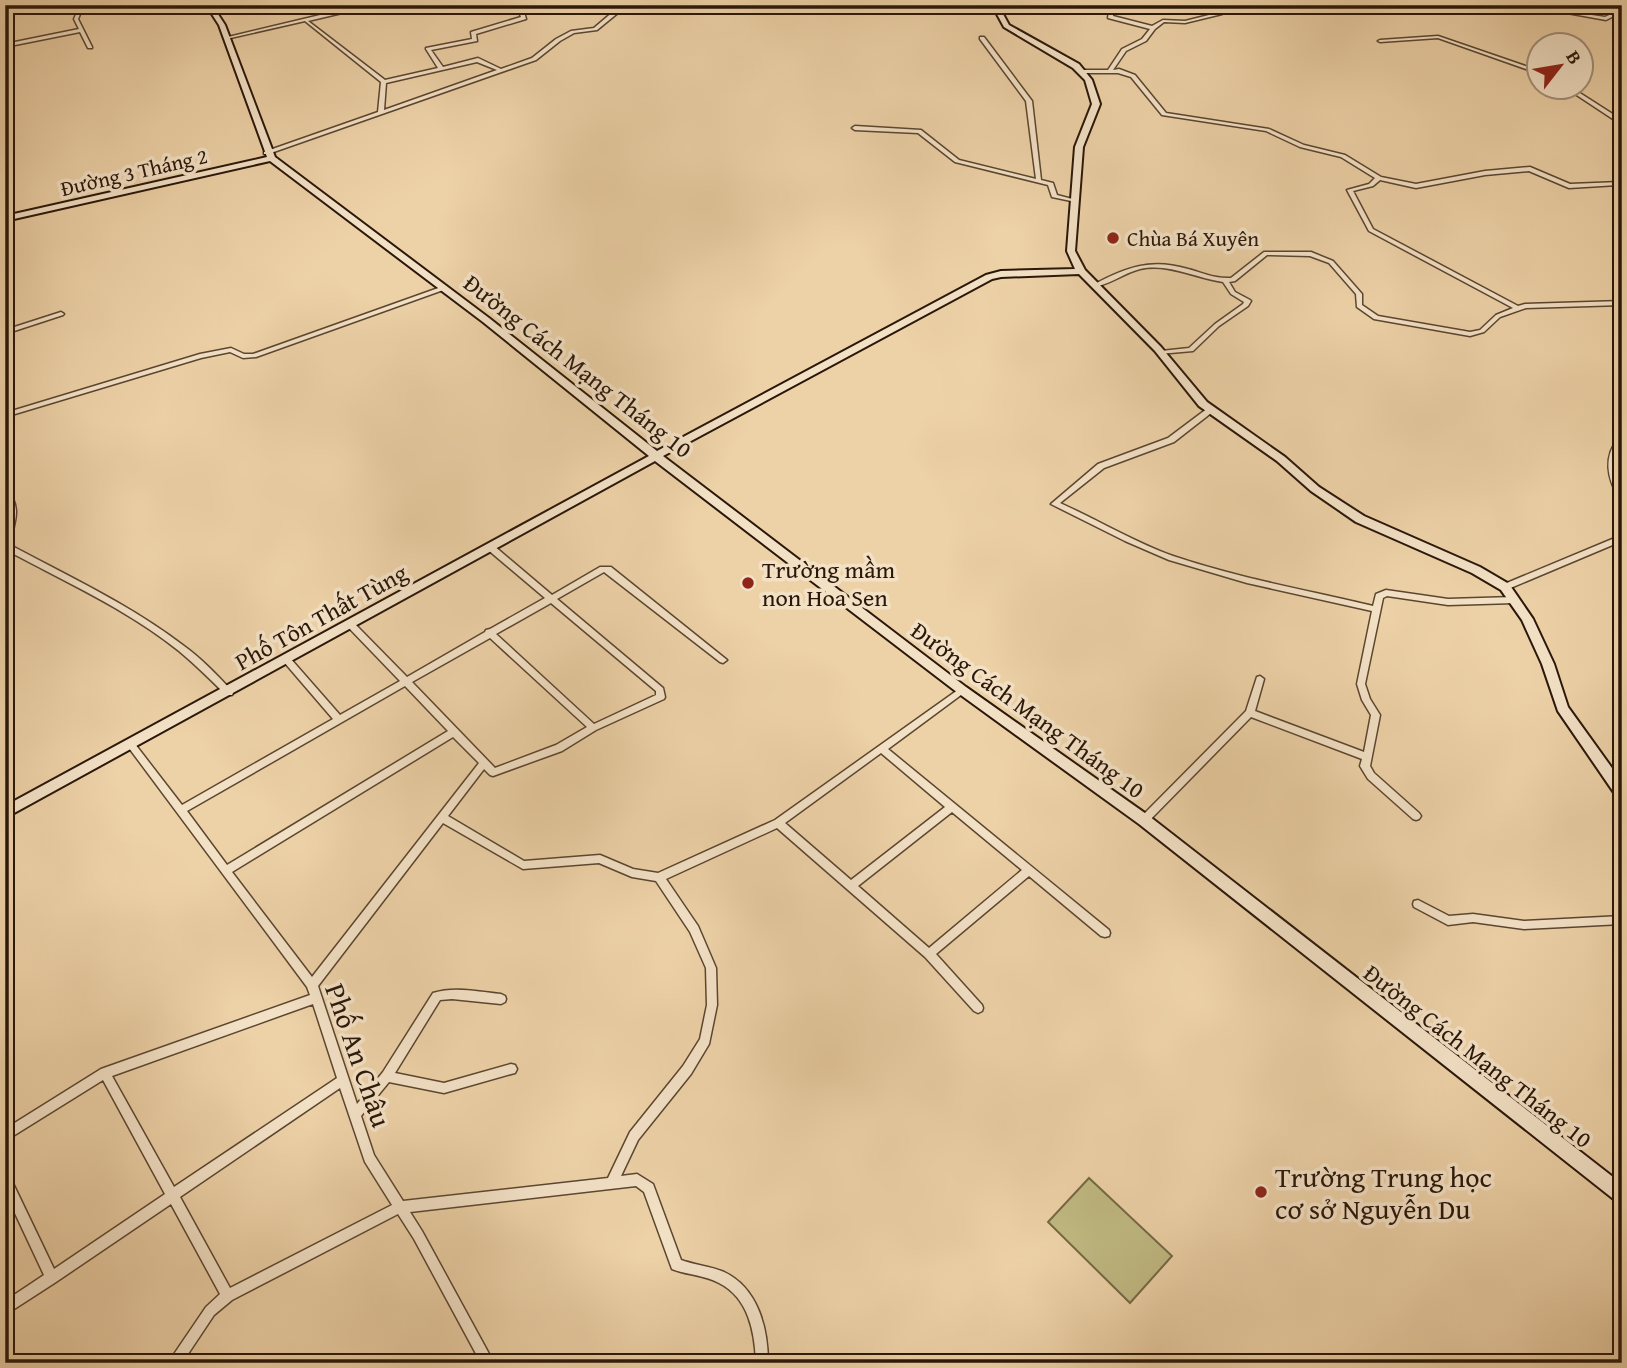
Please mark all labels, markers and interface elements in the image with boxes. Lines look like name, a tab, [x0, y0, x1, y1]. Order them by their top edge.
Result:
north arrow	[1526, 32, 1596, 102]
text: B	[1560, 45, 1590, 69]
street label: Đường 3 Tháng 2	[58, 140, 210, 204]
place label: Chùa Bá Xuyên	[1127, 223, 1259, 254]
marker: Chùa Bá Xuyên	[1105, 230, 1121, 246]
street label: Đường Cách Mạng Tháng 10	[456, 266, 700, 466]
place label: Trường mầm non Hoa Sen	[762, 552, 896, 615]
street label: Phố Tôn Thất Tùng	[228, 555, 414, 679]
marker: Trường mầm non Hoa Sen	[740, 575, 756, 591]
street label: Đường Cách Mạng Tháng 10	[904, 613, 1152, 807]
street label: Đường Cách Mạng Tháng 10	[1356, 956, 1600, 1156]
street label: Phố An Châu	[315, 978, 403, 1132]
place label: Trường Trung học cơ sở Nguyễn Du	[1275, 1156, 1492, 1229]
marker: Trường Trung học cơ sở Nguyễn Du	[1253, 1184, 1269, 1200]

